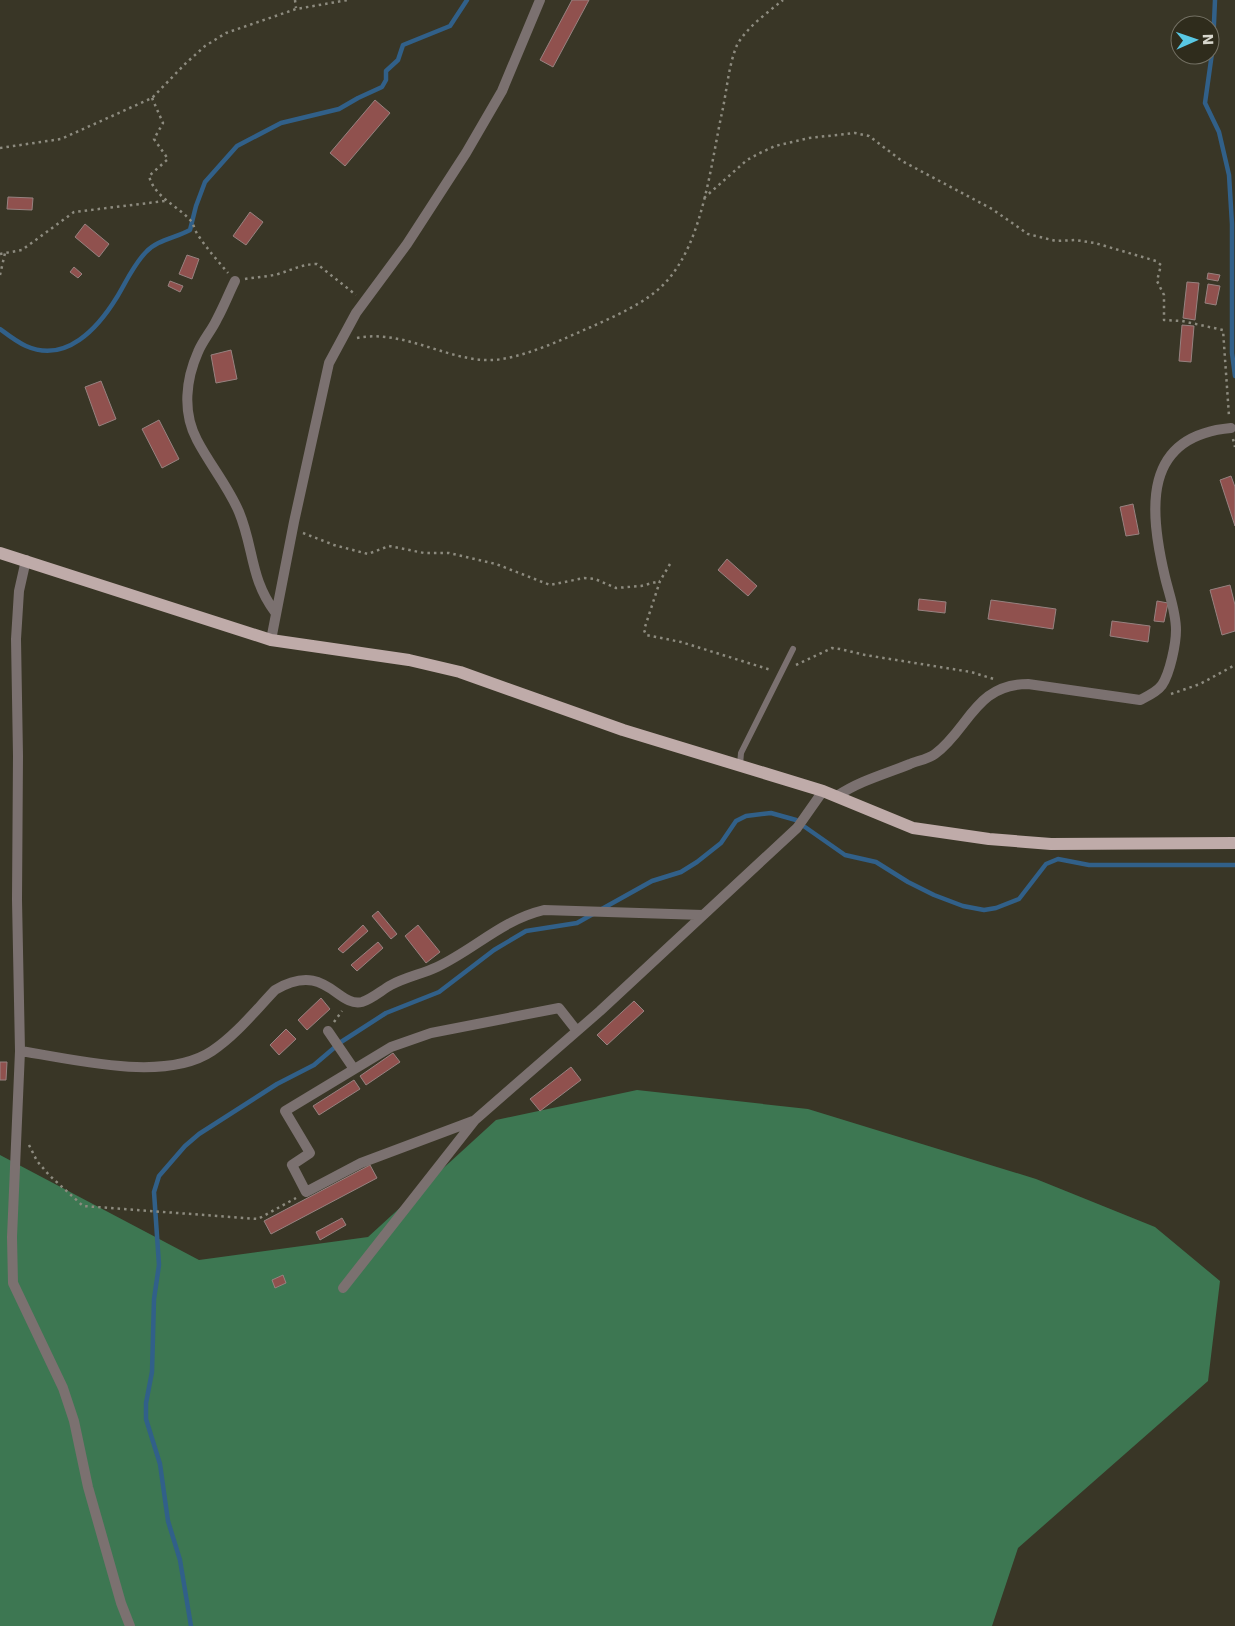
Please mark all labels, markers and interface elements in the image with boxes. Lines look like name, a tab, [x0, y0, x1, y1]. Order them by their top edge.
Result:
north arrow	[1170, 15, 1220, 65]
text: N	[1200, 33, 1216, 46]

